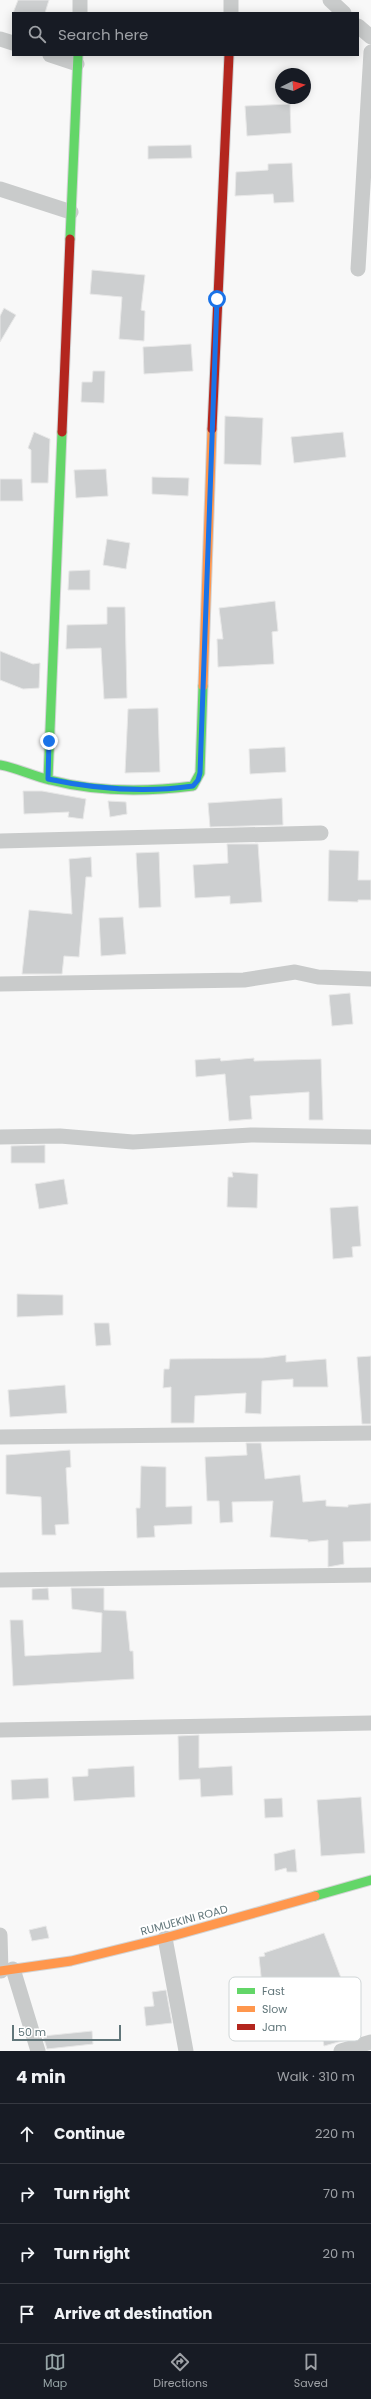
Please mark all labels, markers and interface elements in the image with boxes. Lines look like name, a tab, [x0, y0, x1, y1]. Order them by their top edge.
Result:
search box	[12, 12, 359, 56]
icon: search	[26, 23, 48, 45]
text: Search here	[58, 24, 148, 45]
north arrow	[275, 68, 311, 104]
route start	[208, 290, 226, 308]
route end	[40, 732, 58, 750]
street label: RUMUEKINI ROAD	[139, 1901, 230, 1939]
legend	[229, 1977, 361, 2041]
text: Fast	[262, 1983, 285, 1999]
text: Slow	[262, 2001, 287, 2017]
text: Jam	[262, 2019, 287, 2035]
scale bar	[12, 2023, 121, 2042]
text: 50 m	[18, 2024, 46, 2040]
text: 4 min	[16, 2065, 66, 2089]
text: Walk · 310 m	[277, 2067, 355, 2086]
icon: ahead	[16, 2123, 38, 2145]
text: Continue	[54, 2123, 125, 2144]
text: 220 m	[315, 2124, 355, 2143]
icon: right	[16, 2183, 38, 2205]
text: Turn right	[54, 2183, 130, 2204]
text: 70 m	[323, 2184, 355, 2203]
icon: right	[16, 2243, 38, 2265]
text: Turn right	[54, 2243, 130, 2264]
text: 20 m	[322, 2244, 355, 2263]
icon: arrive	[16, 2303, 38, 2325]
text: Arrive at destination	[54, 2303, 212, 2324]
tab: Map	[43, 2351, 67, 2392]
tab: Directions	[153, 2351, 208, 2392]
tab: Saved	[294, 2351, 328, 2392]

